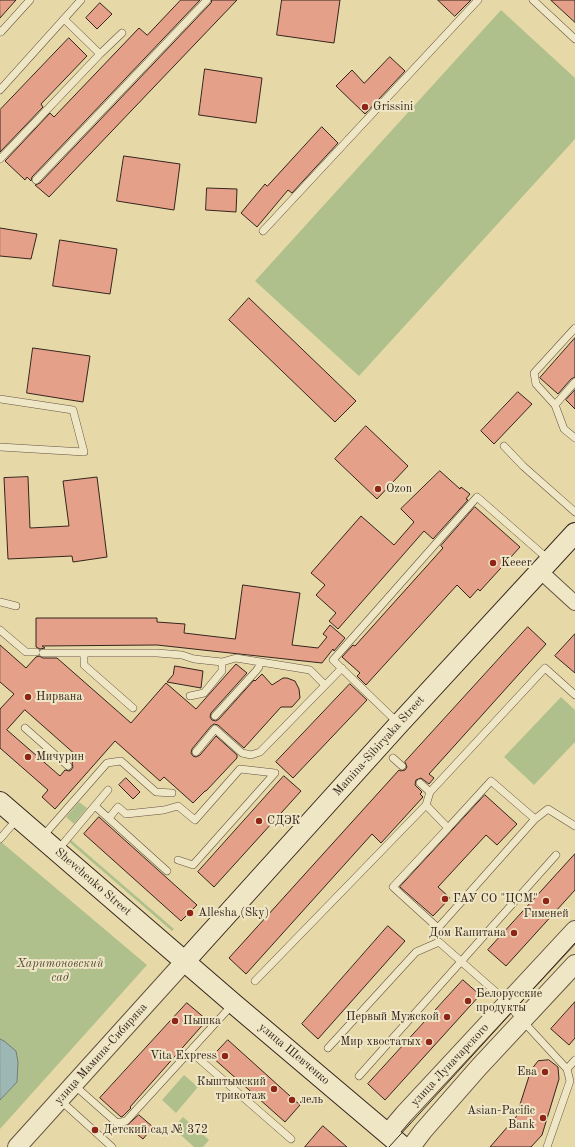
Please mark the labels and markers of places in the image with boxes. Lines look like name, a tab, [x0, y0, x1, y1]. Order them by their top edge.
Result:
place label: Grissini	[373, 100, 413, 114]
marker: Grissini	[360, 102, 370, 112]
place label: Ozon	[386, 482, 412, 496]
marker: Ozon	[373, 484, 383, 494]
place label: Keeer	[501, 556, 532, 570]
marker: Keeer	[488, 558, 498, 568]
place label: Нирвана	[36, 690, 82, 704]
marker: Нирвана	[23, 692, 33, 702]
place label: Мичурин	[36, 750, 84, 764]
marker: Мичурин	[23, 752, 33, 762]
place label: СДЭК	[267, 814, 300, 828]
marker: СДЭК	[254, 816, 264, 826]
place label: ГАУ СО "ЦСМ"	[453, 892, 538, 906]
marker: ГАУ СО "ЦСМ"	[440, 894, 450, 904]
marker: Гименей	[541, 896, 551, 906]
place label: Allesha (Sky)	[198, 906, 269, 920]
place label: Гименей	[523, 907, 569, 921]
marker: Allesha (Sky)	[185, 908, 195, 918]
place label: Дом Капитана	[429, 926, 506, 940]
marker: Дом Капитана	[509, 928, 519, 938]
place label: Белорусские продукты	[476, 987, 542, 1015]
marker: Белорусские продукты	[463, 996, 473, 1006]
place label: Первый Мужской	[346, 1010, 439, 1024]
marker: Первый Мужской	[442, 1012, 452, 1022]
place label: Пышка	[183, 1014, 221, 1028]
marker: Пышка	[170, 1016, 180, 1026]
place label: Мир хвостатых	[340, 1035, 421, 1049]
marker: Мир хвостатых	[424, 1037, 434, 1047]
place label: Vita Express	[150, 1049, 217, 1063]
marker: Vita Express	[220, 1051, 230, 1061]
place label: Ева	[517, 1065, 537, 1079]
marker: Ева	[540, 1067, 550, 1077]
place label: Кыштымский трикотаж	[197, 1075, 266, 1103]
marker: Кыштымский трикотаж	[269, 1084, 279, 1094]
place label: лель	[300, 1093, 323, 1107]
marker: лель	[287, 1095, 297, 1105]
place label: Asian-Pacific Bank	[467, 1104, 535, 1132]
marker: Asian-Pacific Bank	[538, 1113, 548, 1123]
place label: Детский сад № 372	[103, 1123, 208, 1137]
marker: Детский сад № 372	[90, 1125, 100, 1135]

